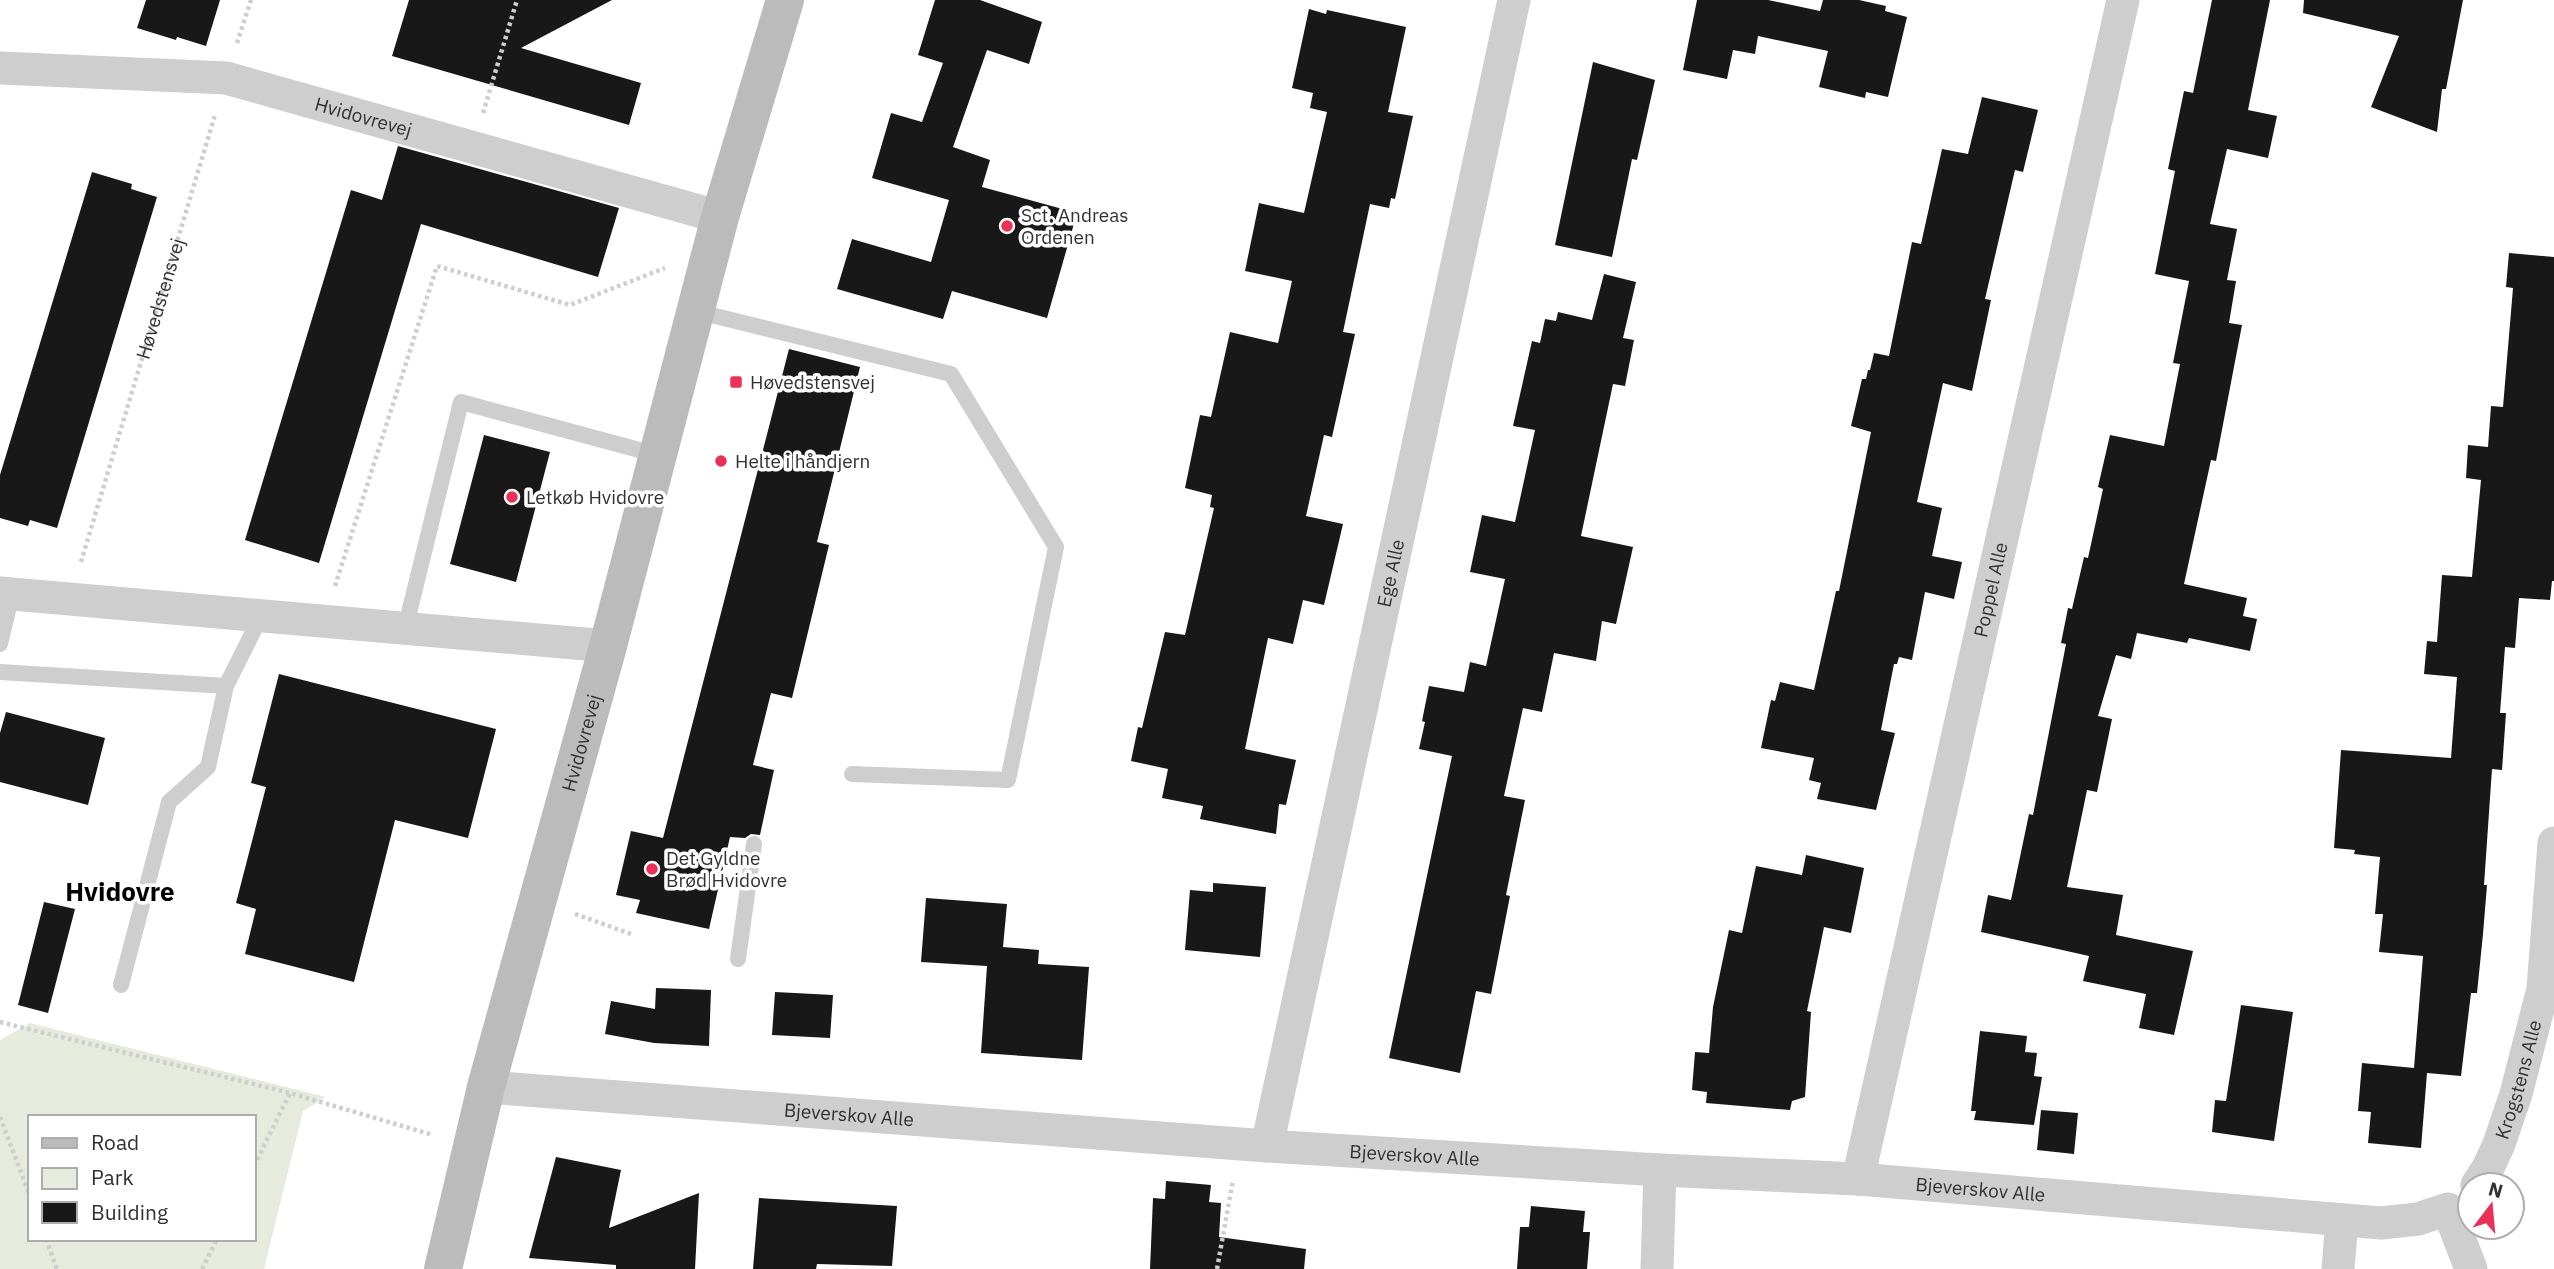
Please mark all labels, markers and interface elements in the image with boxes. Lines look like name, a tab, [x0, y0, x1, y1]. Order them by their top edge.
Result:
street label: Hvidovrevej	[312, 92, 415, 142]
place label: Sct. Andreas Ordenen	[1021, 203, 1129, 249]
marker: Sct. Andreas Ordenen	[999, 218, 1015, 234]
street label: Høvedstensvej	[131, 235, 189, 362]
place label: Høvedstensvej	[750, 370, 875, 394]
marker: Høvedstensvej	[728, 374, 744, 390]
place label: Helte i håndjern	[735, 449, 870, 473]
marker: Helte i håndjern	[713, 453, 729, 469]
place label: Letkøb Hvidovre	[526, 485, 664, 509]
marker: Letkøb Hvidovre	[504, 489, 520, 505]
street label: Ege Alle	[1371, 537, 1409, 609]
street label: Poppel Alle	[1968, 540, 2013, 640]
street label: Hvidovrevej	[556, 692, 606, 794]
place label: Det Gyldne Brød Hvidovre	[666, 846, 787, 892]
marker: Det Gyldne Brød Hvidovre	[644, 861, 660, 877]
district label: Hvidovre	[65, 874, 175, 908]
street label: Krogstens Alle	[2490, 1017, 2547, 1142]
street label: Bjeverskov Alle	[783, 1098, 915, 1131]
legend	[28, 1115, 256, 1241]
text: Road	[91, 1128, 139, 1156]
street label: Bjeverskov Alle	[1349, 1139, 1480, 1171]
text: Park	[91, 1163, 134, 1191]
north arrow	[2456, 1171, 2526, 1241]
street label: Bjeverskov Alle	[1914, 1172, 2046, 1207]
text: N	[2486, 1176, 2506, 1203]
text: Building	[91, 1198, 168, 1226]

